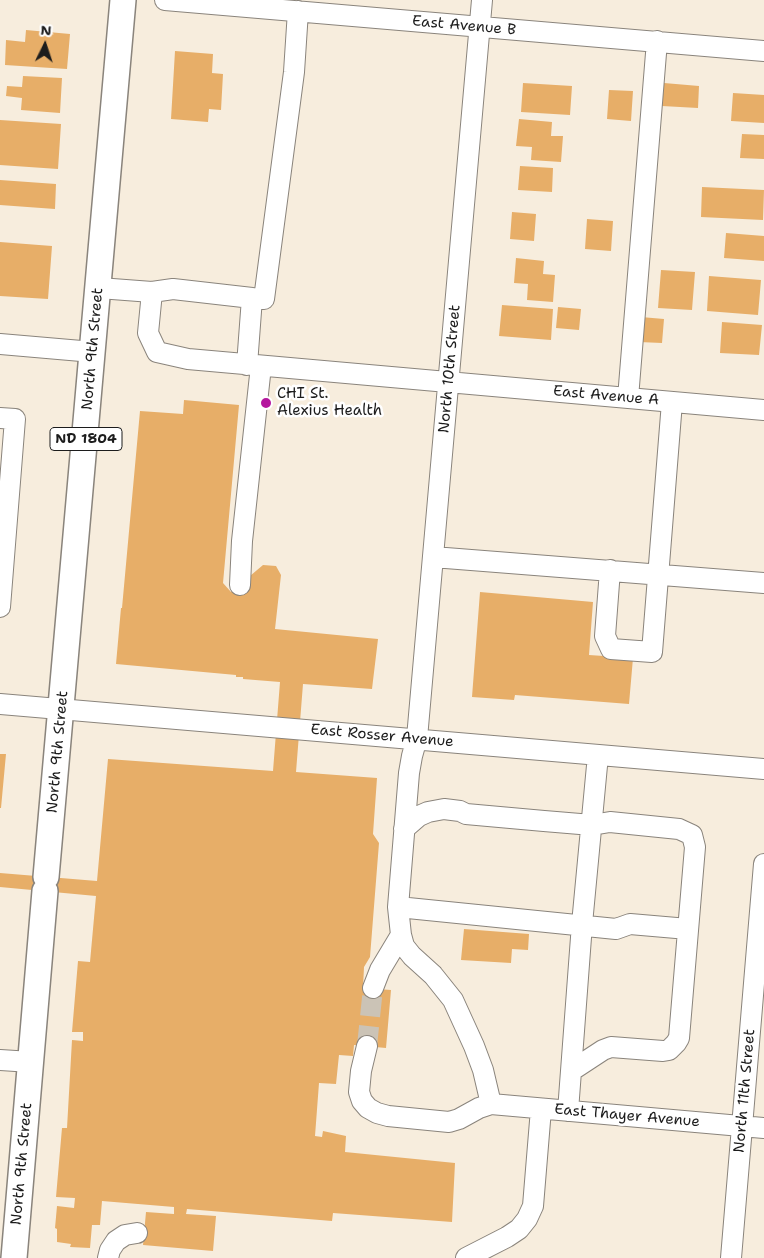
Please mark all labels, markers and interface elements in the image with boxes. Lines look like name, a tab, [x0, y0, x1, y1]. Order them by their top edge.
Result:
street label: East Avenue B	[411, 13, 517, 39]
north arrow	[20, 20, 70, 70]
text: N	[40, 21, 52, 39]
street label: North 9th Street	[79, 287, 107, 411]
street label: North 10th Street	[435, 304, 465, 434]
street label: East Avenue A	[552, 382, 660, 410]
place label: CHI St. Alexius Health	[277, 385, 382, 420]
marker: CHI St. Alexius Health	[259, 396, 273, 410]
road number: ND 1804	[50, 428, 122, 450]
street label: North 9th Street	[44, 690, 72, 814]
street label: East Rosser Avenue	[310, 721, 454, 751]
street label: North 11th Street	[731, 1028, 759, 1154]
street label: East Thayer Avenue	[554, 1101, 700, 1131]
street label: North 9th Street	[8, 1102, 36, 1226]

